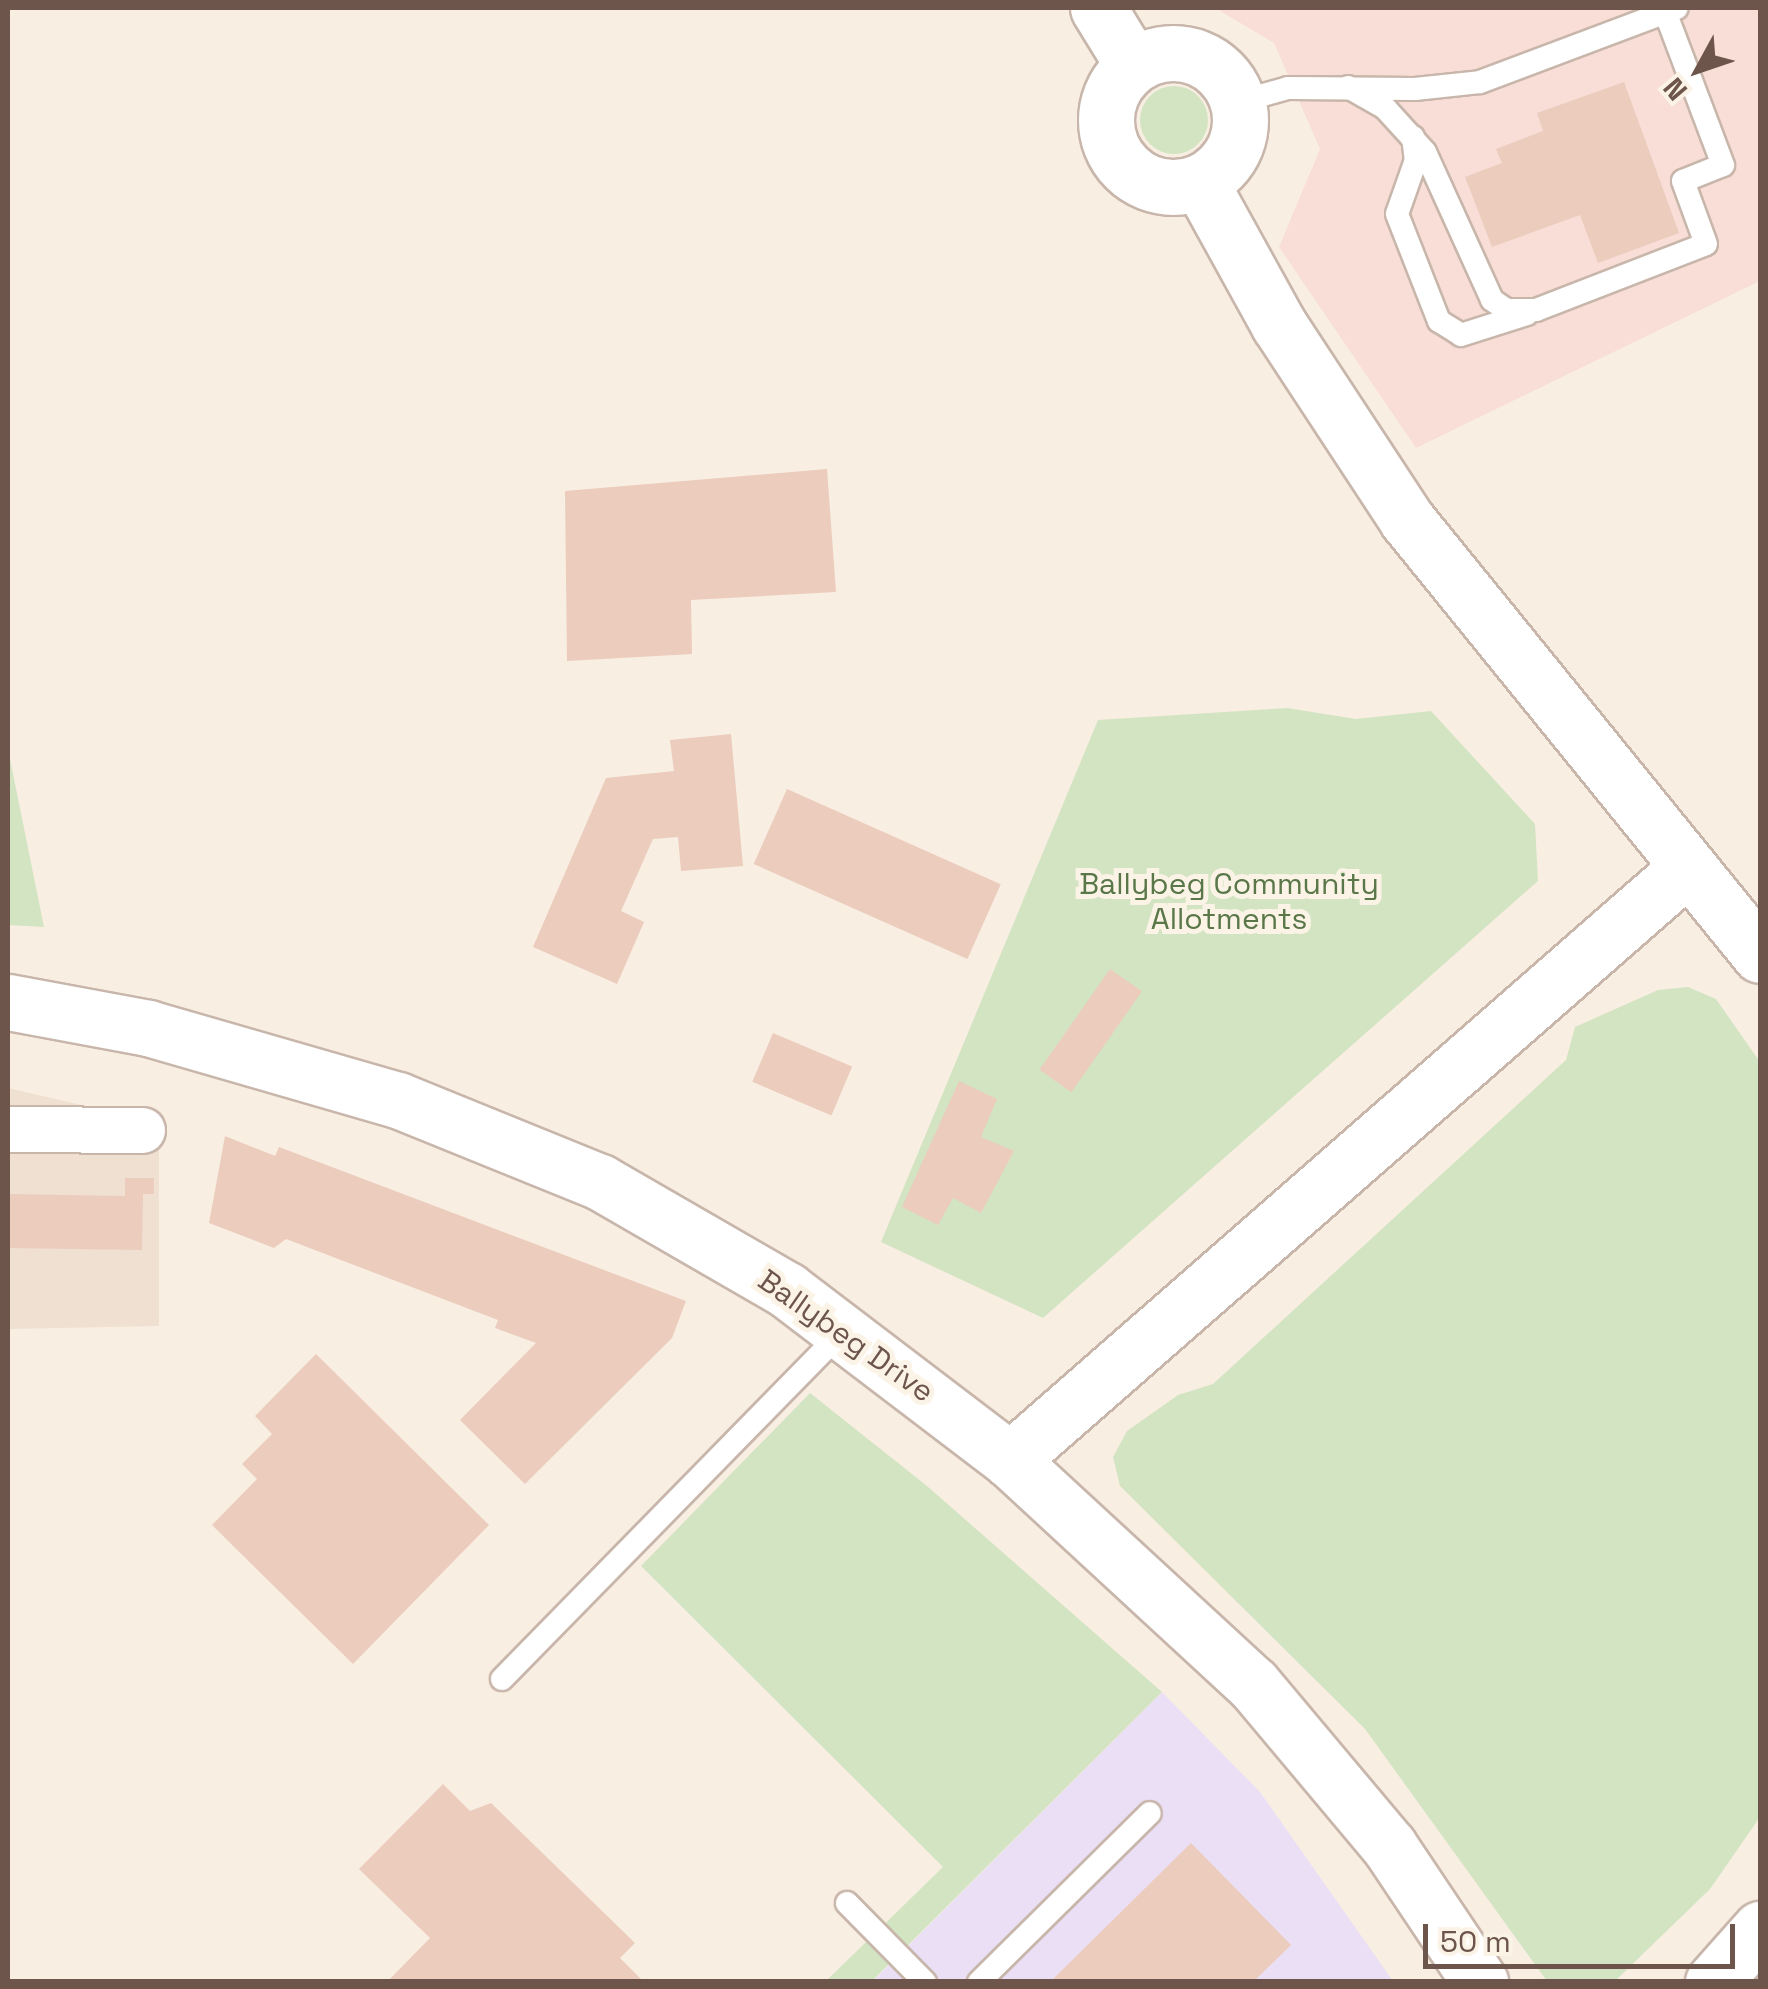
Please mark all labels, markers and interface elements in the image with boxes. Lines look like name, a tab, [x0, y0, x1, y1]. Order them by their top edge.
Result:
north arrow	[1648, 20, 1748, 120]
text: N	[1655, 71, 1695, 108]
park label: Ballybeg Community Allotments	[1079, 866, 1379, 936]
street label: Ballybeg Drive	[751, 1262, 941, 1410]
scale bar	[1428, 1904, 1740, 1966]
text: 50 m	[1440, 1922, 1511, 1961]

